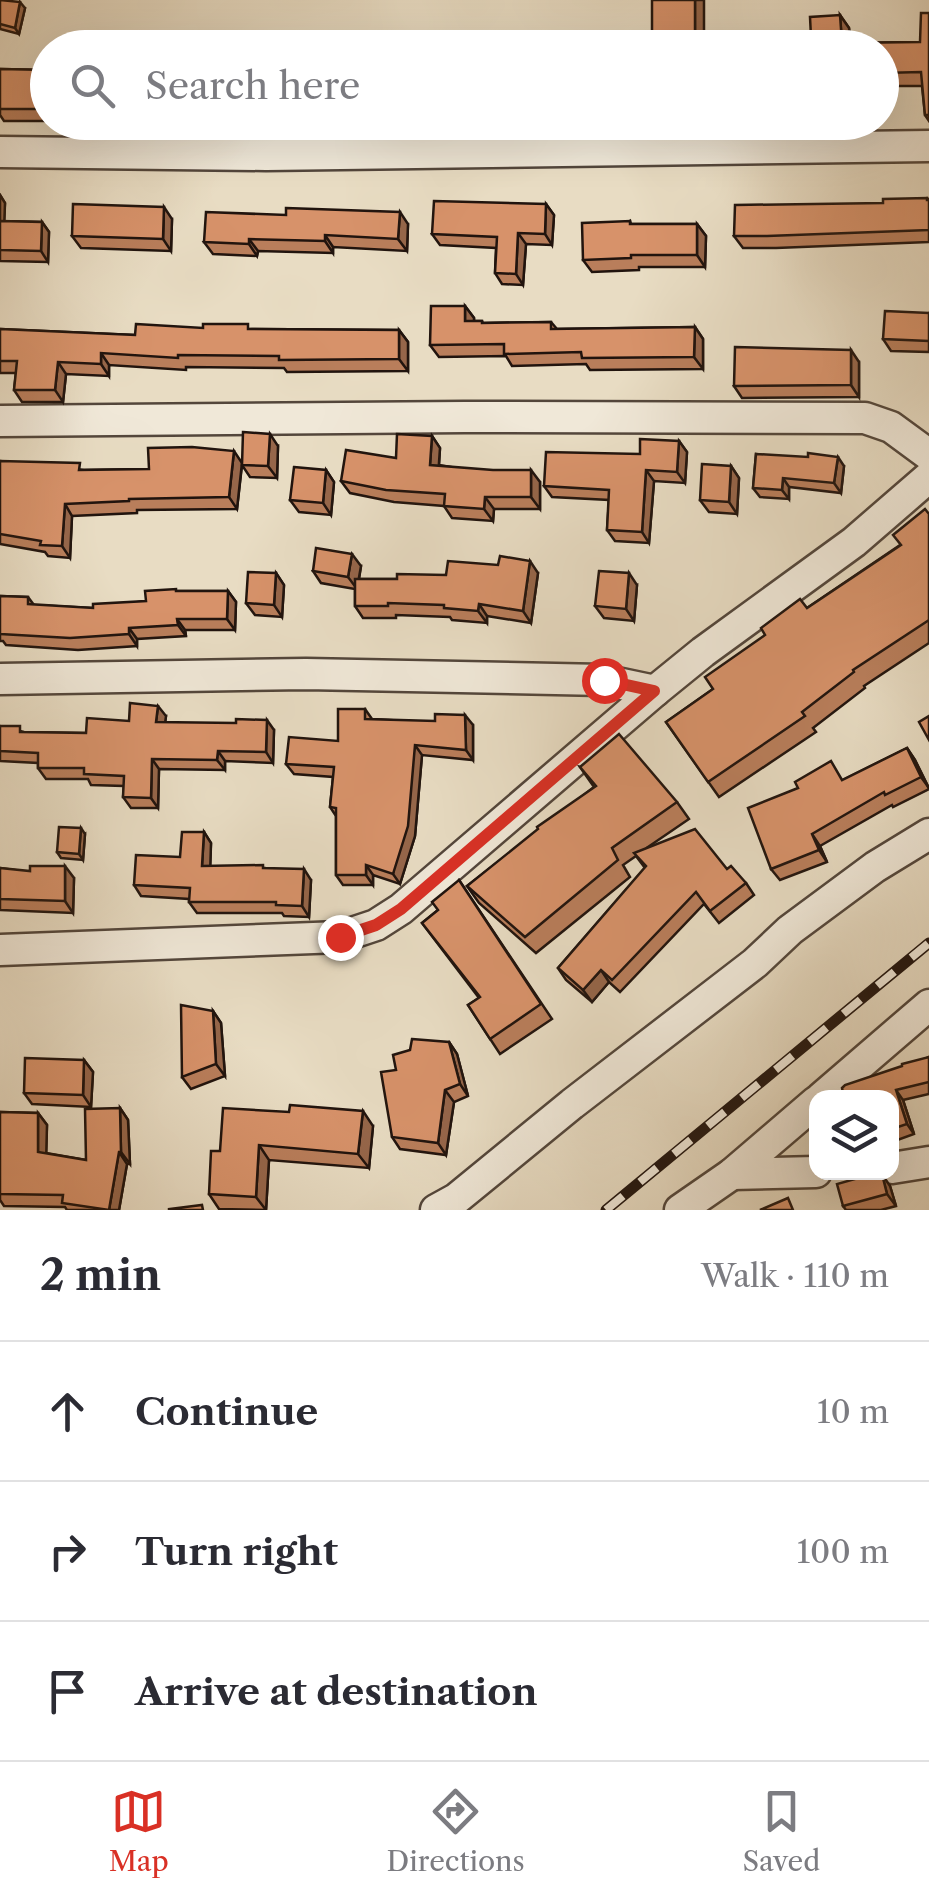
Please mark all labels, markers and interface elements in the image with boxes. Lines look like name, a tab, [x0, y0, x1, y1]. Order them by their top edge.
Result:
search box	[30, 30, 899, 140]
icon: search	[65, 58, 120, 113]
text: Search here	[145, 62, 360, 109]
route start	[582, 658, 628, 704]
route end	[318, 915, 364, 961]
map controls	[809, 1090, 899, 1180]
button: layers	[809, 1090, 899, 1180]
text: 2 min	[40, 1249, 161, 1301]
text: Walk · 110 m	[701, 1256, 889, 1295]
icon: ahead	[40, 1384, 95, 1439]
text: Continue	[135, 1388, 318, 1435]
text: 10 m	[817, 1392, 889, 1431]
icon: right	[40, 1524, 95, 1579]
text: Turn right	[135, 1528, 338, 1575]
text: 100 m	[797, 1532, 889, 1571]
icon: arrive	[40, 1664, 95, 1719]
text: Arrive at destination	[135, 1668, 538, 1715]
tab: Map	[109, 1784, 169, 1878]
tab: Directions	[386, 1784, 525, 1878]
tab: Saved	[742, 1784, 820, 1878]

